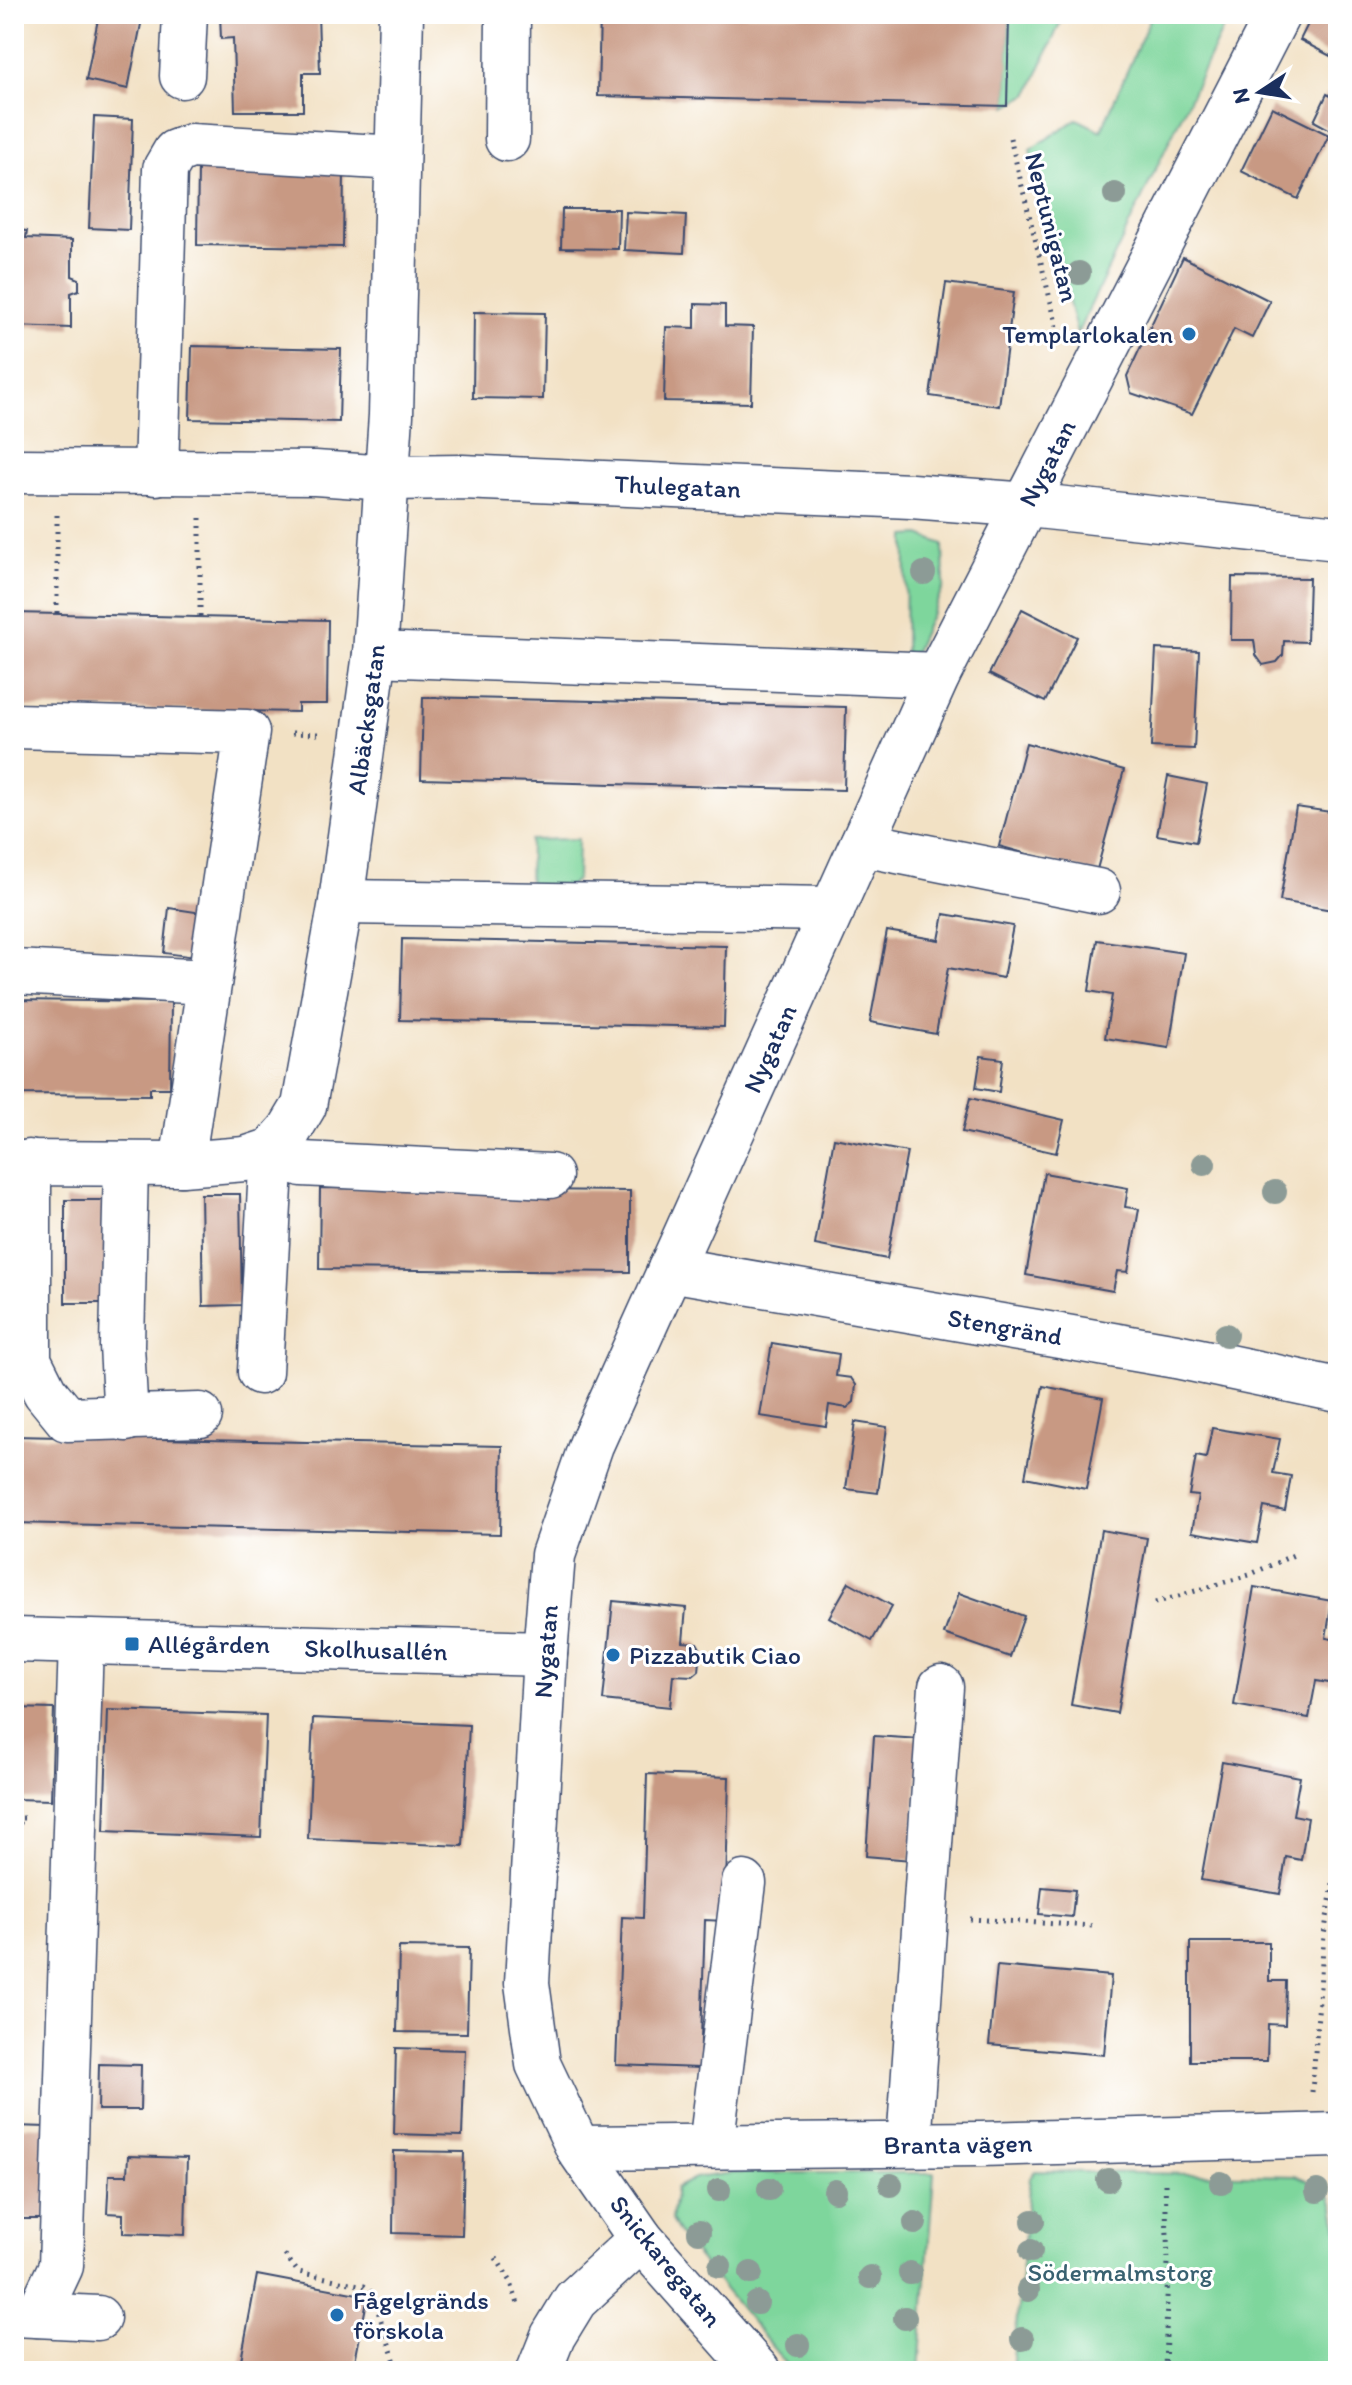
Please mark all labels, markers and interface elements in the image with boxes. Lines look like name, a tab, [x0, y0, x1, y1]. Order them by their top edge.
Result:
north arrow	[1220, 52, 1300, 132]
text: N	[1226, 86, 1256, 106]
street label: Neptunigatan	[1018, 149, 1086, 305]
place label: Templarlokalen	[1002, 318, 1173, 350]
marker: Templarlokalen	[1180, 325, 1198, 343]
street label: Nygatan	[1011, 414, 1083, 512]
street label: Thulegatan	[614, 467, 742, 505]
street label: Albäcksgatan	[340, 643, 392, 797]
street label: Nygatan	[736, 999, 804, 1098]
street label: Stengränd	[945, 1301, 1065, 1352]
street label: Nygatan	[527, 1603, 565, 1699]
place label: Allégården	[148, 1628, 270, 1660]
street label: Skolhusallén	[304, 1632, 448, 1667]
marker: Allégården	[123, 1635, 141, 1653]
place label: Pizzabutik Ciao	[629, 1639, 801, 1671]
marker: Pizzabutik Ciao	[604, 1646, 622, 1664]
street label: Branta vägen	[883, 2127, 1033, 2161]
street label: Snickaregatan	[603, 2188, 729, 2334]
park label: Södermalmstorg	[1027, 2256, 1213, 2288]
place label: Fågelgränds förskola	[353, 2284, 489, 2346]
marker: Fågelgränds förskola	[328, 2306, 346, 2324]

